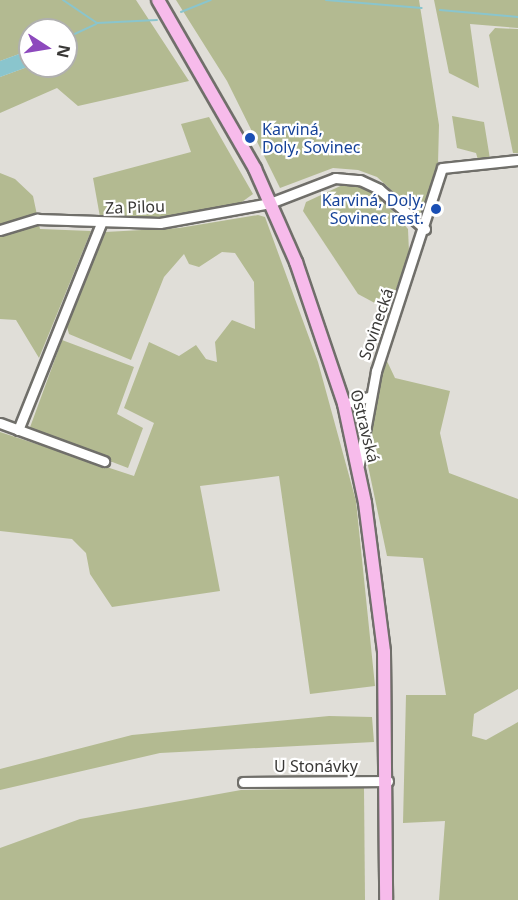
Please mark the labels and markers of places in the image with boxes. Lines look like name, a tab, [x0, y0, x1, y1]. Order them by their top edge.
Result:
place label: Karviná, Doly, Sovinec	[262, 119, 360, 157]
marker: Karviná, Doly, Sovinec	[243, 131, 257, 145]
place label: Karviná, Doly, Sovinec rest.	[322, 190, 424, 228]
marker: Karviná, Doly, Sovinec rest.	[429, 202, 443, 216]

